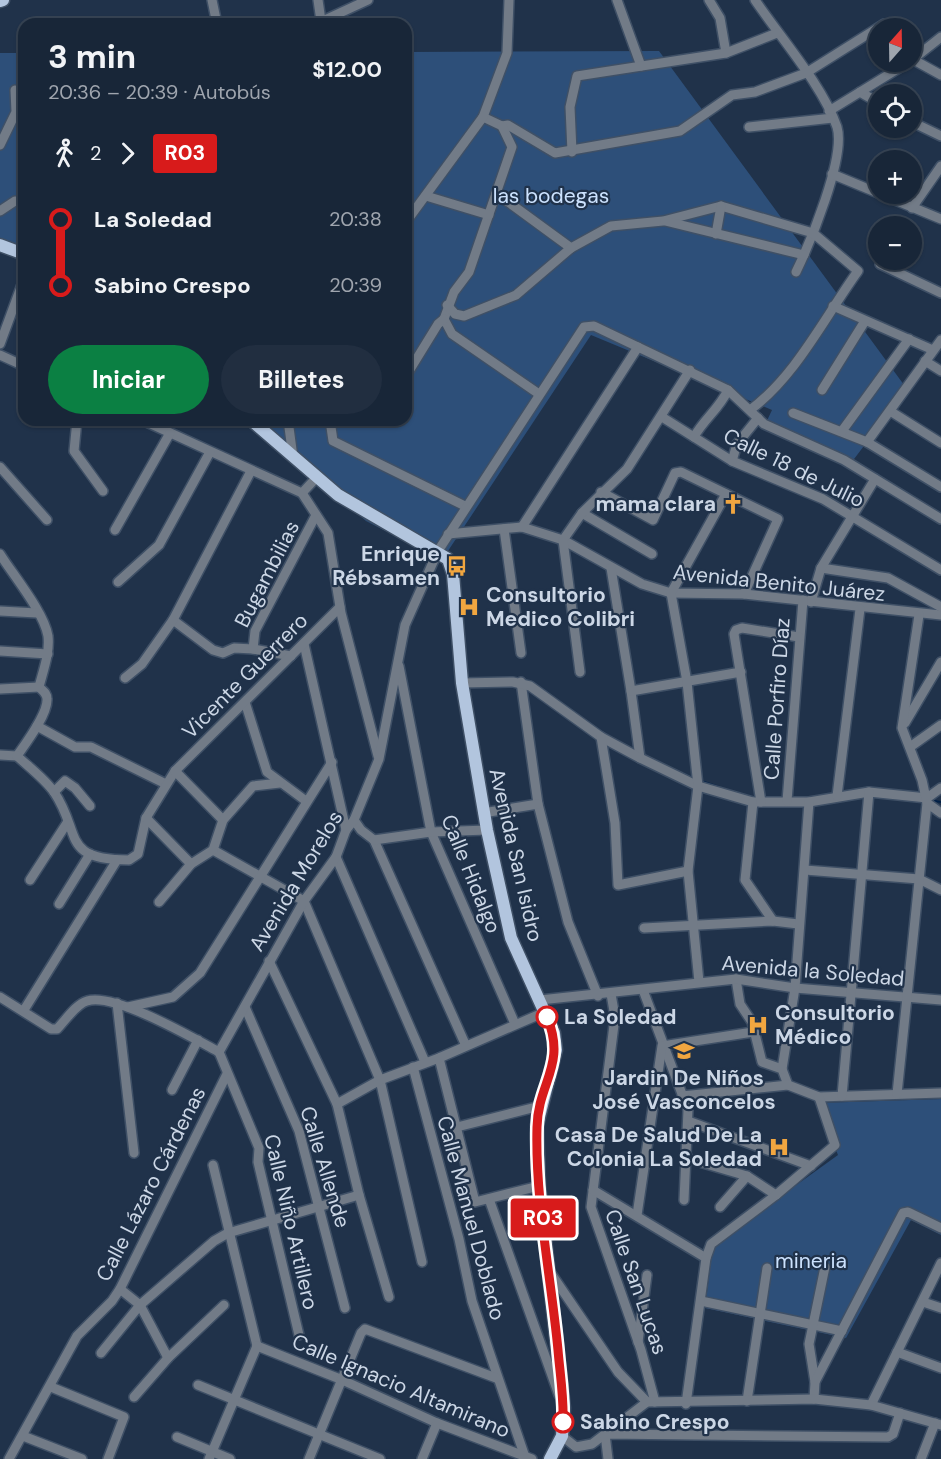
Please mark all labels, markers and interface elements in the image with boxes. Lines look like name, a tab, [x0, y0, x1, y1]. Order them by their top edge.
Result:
north arrow	[868, 18, 922, 72]
map controls	[868, 18, 922, 270]
text: 3 min	[48, 35, 136, 78]
text: $12.00	[312, 55, 382, 84]
text: 20:36 – 20:39 · Autobús	[48, 79, 271, 105]
button: locate	[868, 84, 922, 138]
icon: walk	[48, 137, 81, 170]
icon: forward	[111, 137, 144, 170]
text: R03	[165, 139, 205, 167]
text: 2	[90, 140, 102, 166]
button: +	[868, 150, 922, 204]
park label: las bodegas	[493, 182, 609, 210]
text: La Soledad	[94, 205, 212, 234]
text: 20:38	[329, 206, 382, 232]
button: −	[868, 216, 922, 270]
text: Sabino Crespo	[94, 271, 251, 300]
text: 20:39	[329, 272, 382, 298]
button: Iniciar	[48, 345, 209, 414]
button: Billetes	[221, 345, 382, 414]
street label: Calle 18 de Julio	[719, 422, 869, 514]
place label: mama clara	[595, 490, 716, 518]
church icon: mama clara	[721, 492, 745, 516]
street label: Bugambilias	[228, 516, 306, 632]
place label: Enrique Rébsamen	[332, 540, 440, 592]
bus stop icon: Enrique Rébsamen	[445, 554, 469, 578]
street label: Avenida Benito Juárez	[672, 558, 886, 608]
place label: Consultorio Medico Colibri	[486, 581, 635, 633]
hospital icon: Consultorio Medico Colibri	[457, 595, 481, 619]
street label: Vicente Guerrero	[176, 607, 314, 745]
street label: Calle Porfiro Díaz	[757, 617, 797, 781]
street label: Avenida San Isidro	[482, 765, 550, 945]
street label: Avenida Morelos	[243, 805, 349, 957]
street label: Calle Hidalgo	[434, 810, 508, 938]
street label: Avenida la Soledad	[720, 949, 906, 993]
place label: Consultorio Médico	[775, 999, 895, 1051]
place label: La Soledad	[564, 1003, 677, 1031]
marker: La Soledad	[536, 1006, 558, 1028]
hospital icon: Consultorio Médico	[746, 1013, 770, 1037]
school or university icon: Jardin De Niños José Vasconcelos	[672, 1039, 696, 1063]
place label: Jardin De Niños José Vasconcelos	[592, 1064, 776, 1116]
street label: Calle Lázaro Cárdenas	[90, 1082, 212, 1286]
street label: Calle Allende	[293, 1103, 357, 1231]
street label: Calle Manuel Doblado	[430, 1113, 512, 1323]
place label: Casa De Salud De La Colonia La Soledad	[555, 1121, 762, 1173]
street label: Calle Niño Artillero	[257, 1132, 325, 1312]
hospital icon: Casa De Salud De La Colonia La Soledad	[767, 1135, 791, 1159]
line badge: R03	[508, 1198, 578, 1238]
text: R03	[523, 1204, 563, 1232]
street label: Calle San Lucas	[598, 1206, 674, 1358]
park label: mineria	[775, 1247, 847, 1275]
street label: Calle Ignacio Altamirano	[288, 1327, 514, 1445]
place label: Sabino Crespo	[580, 1408, 730, 1436]
marker: Sabino Crespo	[552, 1411, 574, 1433]

